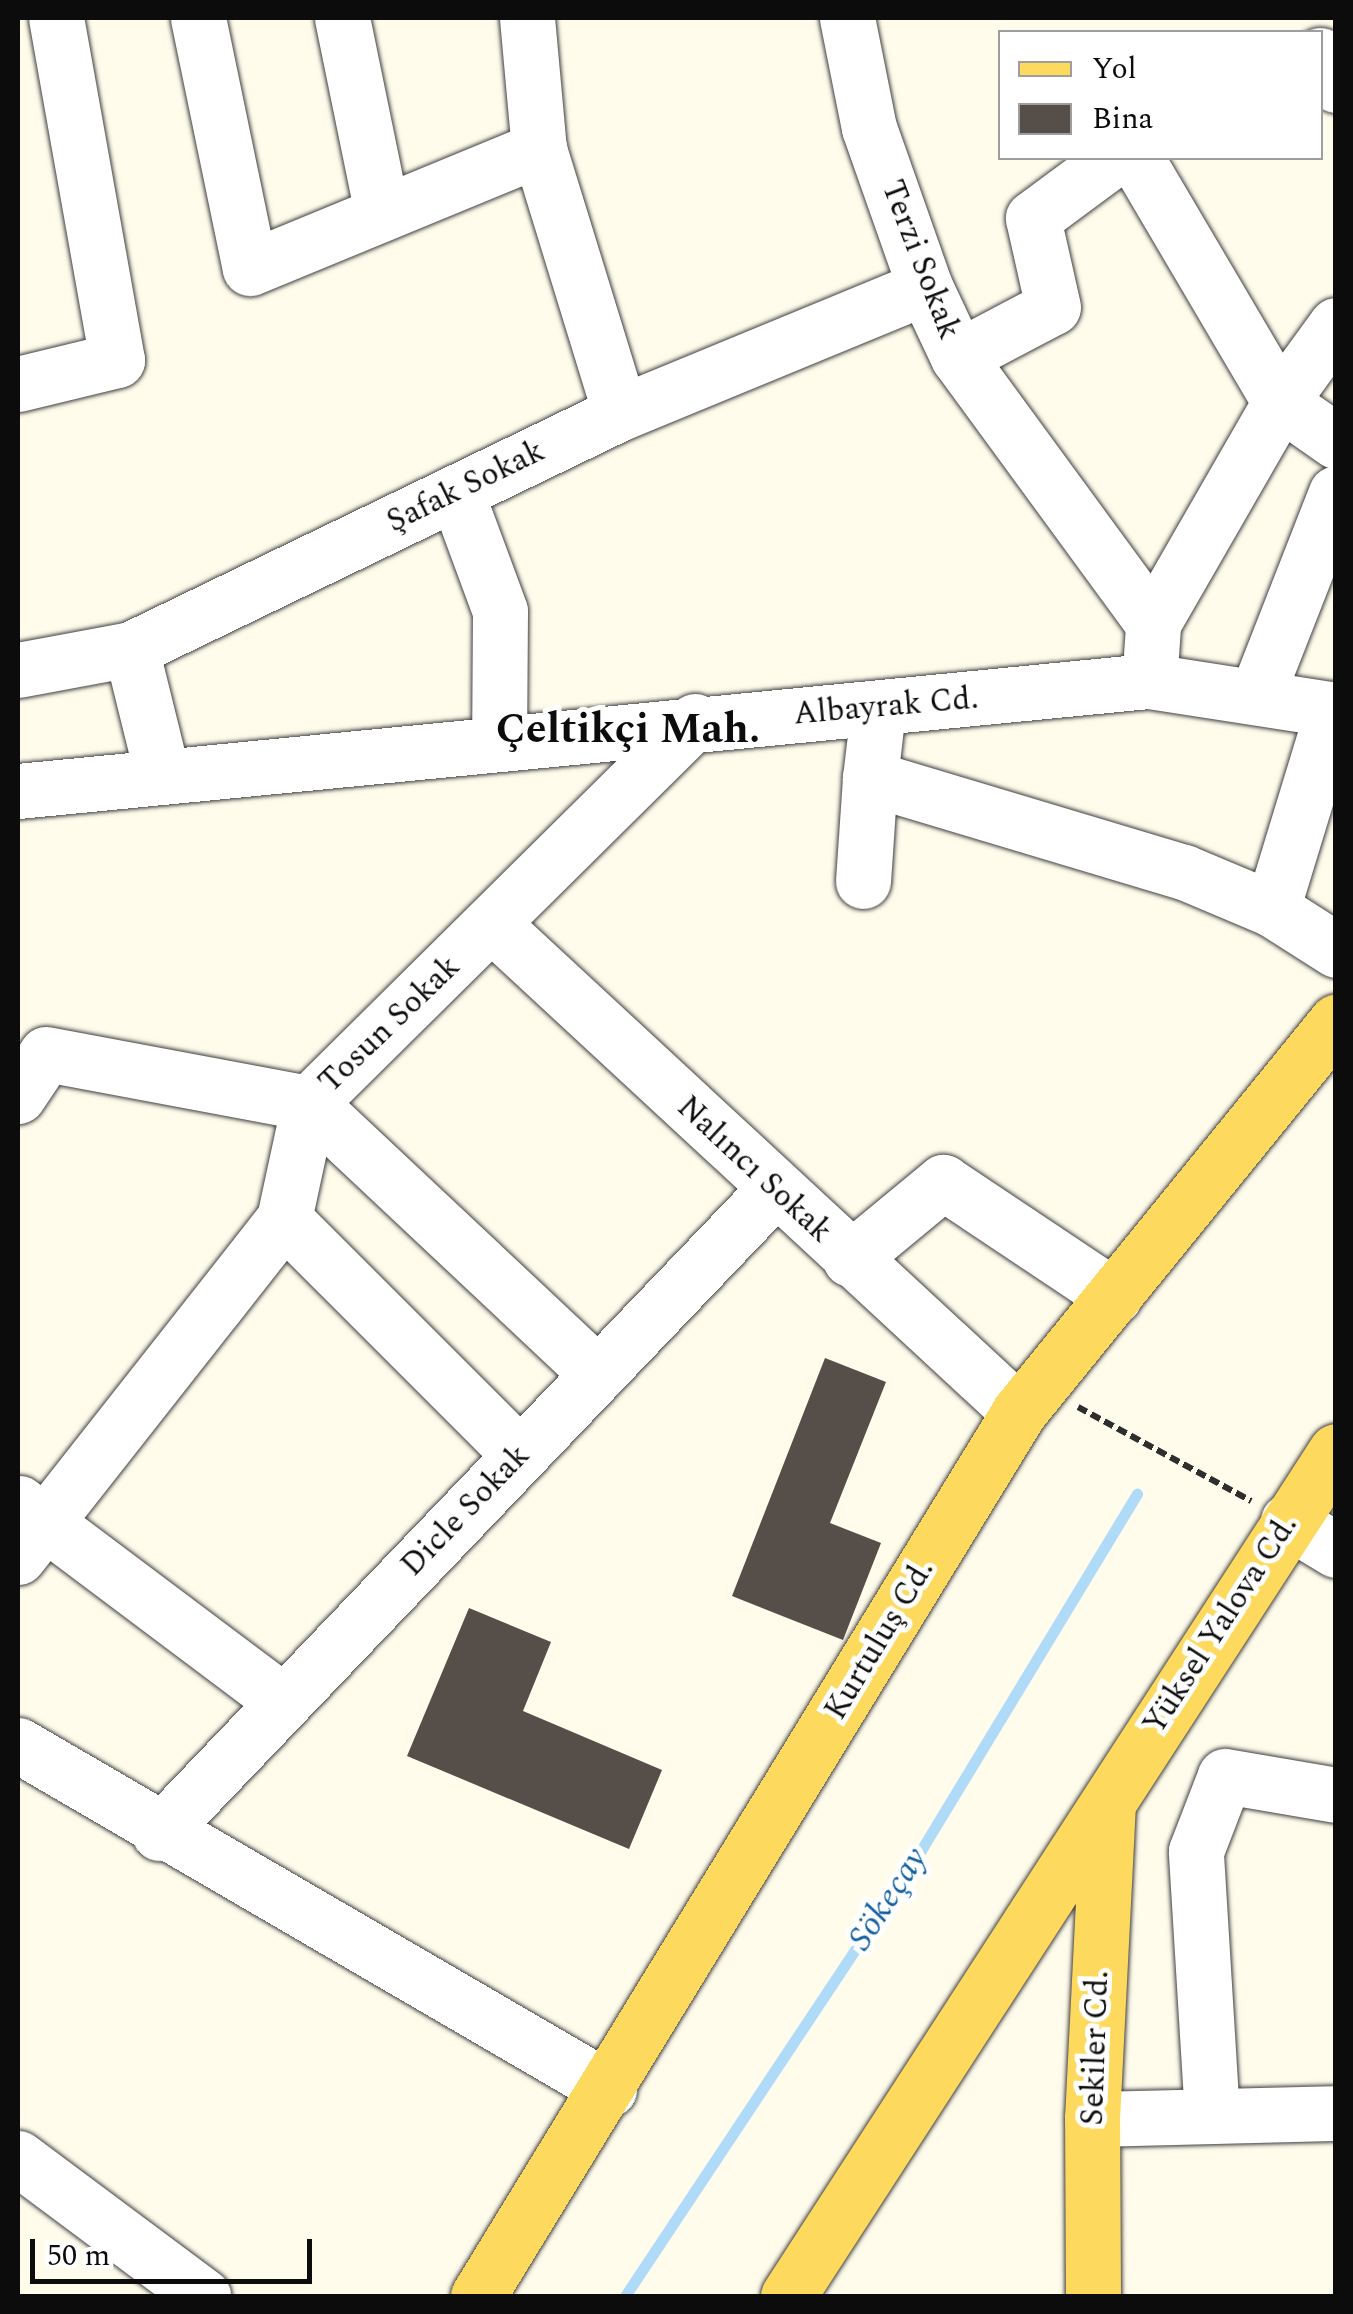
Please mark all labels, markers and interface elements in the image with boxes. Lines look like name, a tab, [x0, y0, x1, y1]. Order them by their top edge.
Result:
legend	[998, 30, 1323, 160]
text: Yol	[1092, 46, 1136, 92]
text: Bina	[1092, 96, 1153, 142]
street label: Terzi Sokak	[872, 175, 968, 345]
street label: Şafak Sokak	[381, 432, 551, 542]
street label: Albayrak Cd.	[792, 680, 980, 734]
district label: Çeltikçi Mah.	[496, 705, 760, 755]
street label: Tosun Sokak	[311, 948, 469, 1102]
street label: Nalıncı Sokak	[669, 1089, 839, 1251]
street label: Dicle Sokak	[394, 1437, 538, 1585]
street label: Yüksel Yalova Cd.	[1136, 1508, 1306, 1742]
street label: Kurtuluş Cd.	[817, 1553, 943, 1727]
water label: Sökeçay	[839, 1840, 937, 1958]
street label: Sekiler Cd.	[1074, 1970, 1118, 2126]
scale bar	[35, 2219, 318, 2281]
text: 50 m	[47, 2233, 110, 2279]

